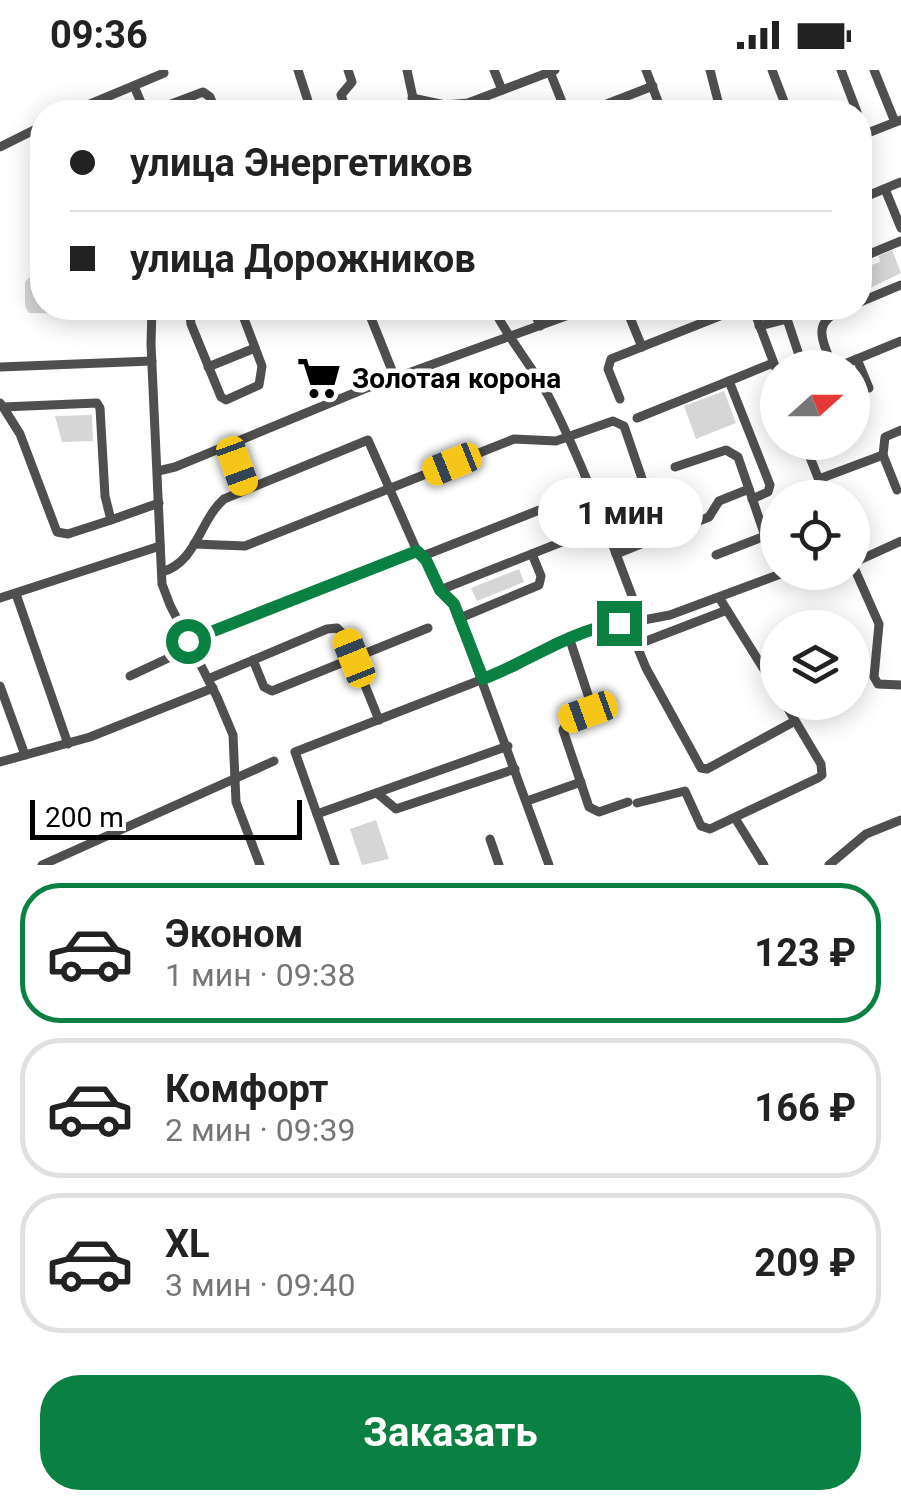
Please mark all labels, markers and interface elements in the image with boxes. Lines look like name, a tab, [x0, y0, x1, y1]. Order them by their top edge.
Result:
text: 09:36	[50, 13, 148, 57]
text: улица Энергетиков	[130, 141, 473, 185]
text: улица Дорожников	[130, 237, 476, 281]
north arrow	[760, 350, 870, 460]
map controls	[760, 350, 870, 720]
supermarket icon: Золотая корона	[295, 354, 343, 402]
place label: Золотая корона	[352, 362, 561, 395]
car	[213, 433, 261, 499]
car	[419, 439, 485, 489]
callout: 1 мин	[536, 478, 702, 548]
button: locate	[760, 480, 870, 590]
text: 1 мин	[577, 494, 664, 532]
route end	[597, 601, 642, 646]
button: layers	[760, 610, 870, 720]
route start	[166, 619, 211, 664]
car	[329, 625, 379, 691]
car	[555, 688, 621, 736]
scale bar	[30, 795, 302, 840]
text: 200 m	[45, 801, 124, 834]
icon: car	[45, 908, 135, 998]
text: Эконом	[165, 912, 303, 956]
text: 123 ₽	[754, 931, 856, 975]
text: 1 мин · 09:38	[165, 956, 356, 994]
icon: car	[45, 1063, 135, 1153]
text: Комфорт	[165, 1067, 328, 1111]
text: 166 ₽	[754, 1086, 856, 1130]
text: 2 мин · 09:39	[165, 1111, 356, 1149]
icon: car	[45, 1218, 135, 1308]
text: XL	[165, 1222, 210, 1266]
text: 209 ₽	[754, 1241, 856, 1285]
text: 3 мин · 09:40	[165, 1266, 356, 1304]
button: Заказать	[40, 1375, 861, 1490]

